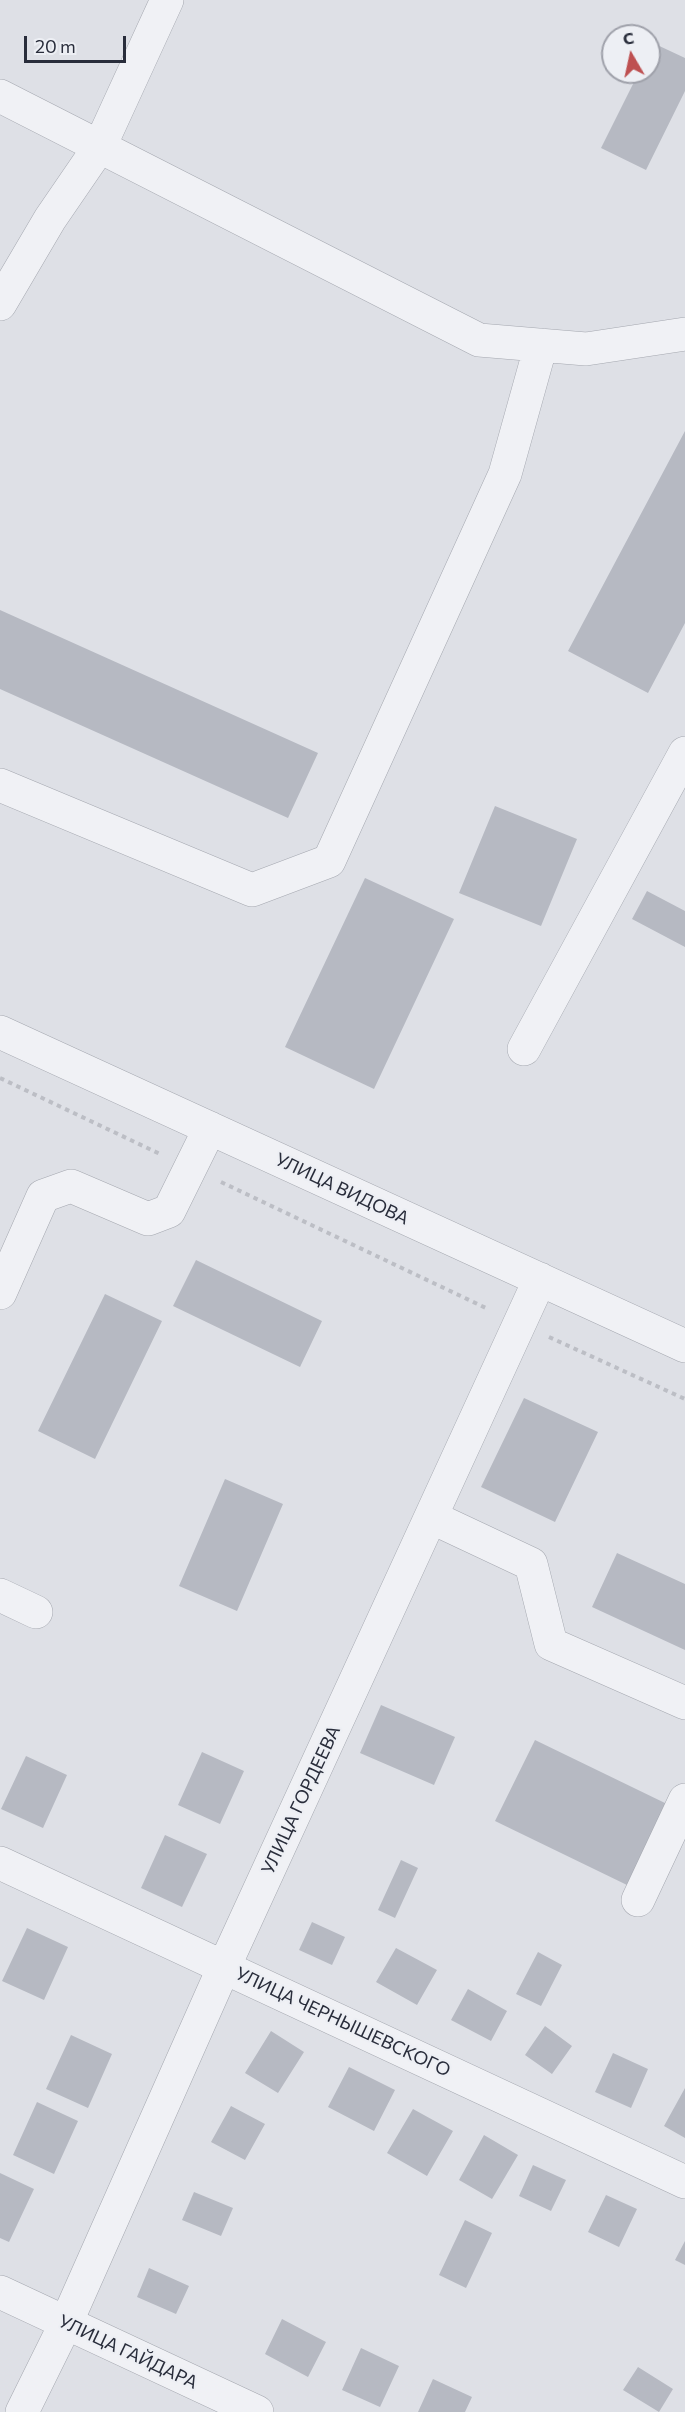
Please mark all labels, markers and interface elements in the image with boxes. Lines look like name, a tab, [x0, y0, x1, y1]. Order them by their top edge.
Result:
scale bar	[27, 24, 129, 62]
north arrow	[601, 24, 661, 84]
text: С	[622, 27, 635, 48]
text: 20 m	[35, 35, 76, 57]
street label: УЛИЦА ВИДОВА	[272, 1149, 412, 1229]
street label: УЛИЦА ГОРДЕЕВА	[257, 1722, 345, 1878]
street label: УЛИЦА ЧЕРНЫШЕВСКОГО	[232, 1963, 454, 2081]
street label: УЛИЦА ГАЙДАРА	[55, 2310, 201, 2394]

